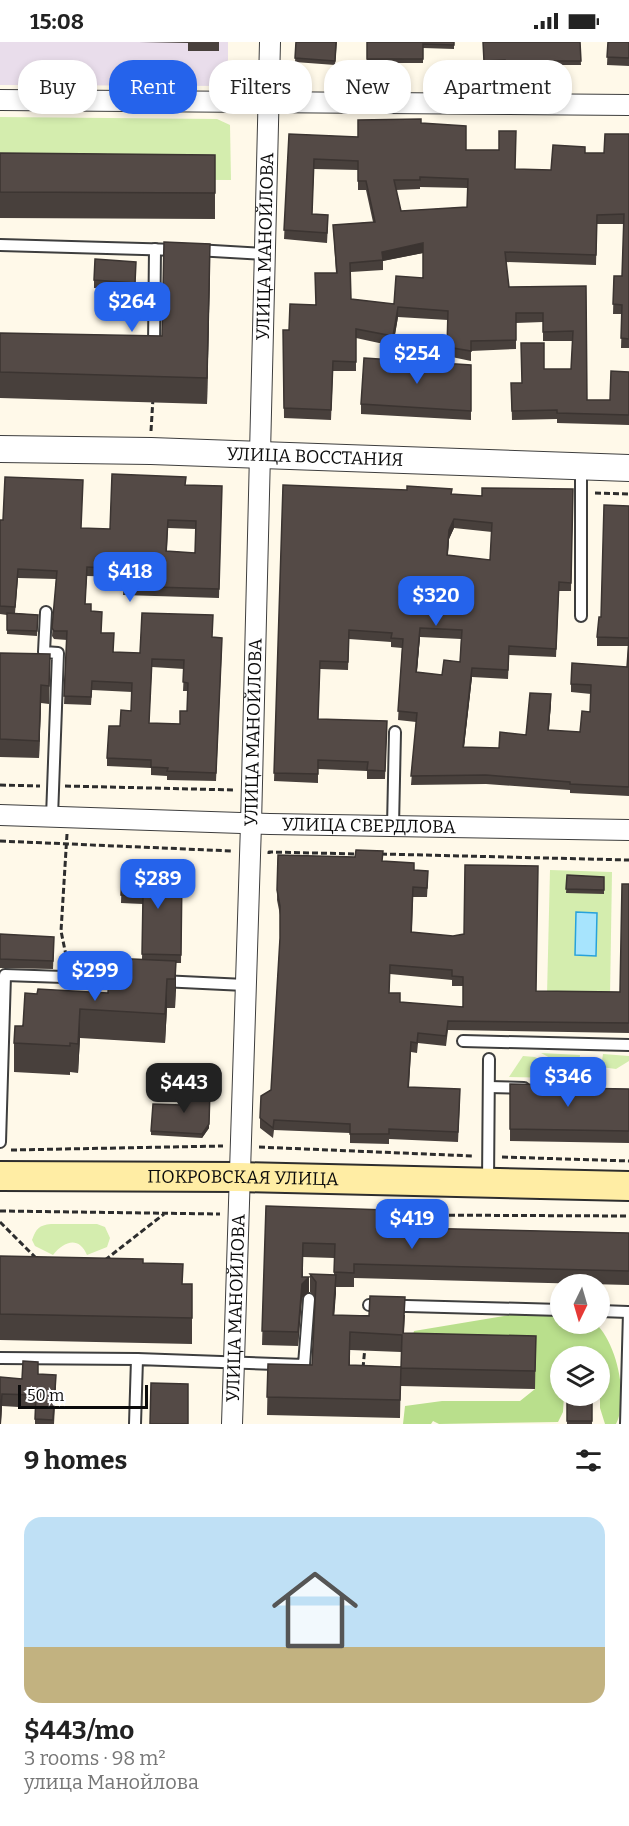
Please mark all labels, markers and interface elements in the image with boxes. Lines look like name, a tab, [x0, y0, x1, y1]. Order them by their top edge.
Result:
text: 15:08	[30, 8, 84, 35]
chip: Buy	[18, 60, 97, 114]
chip: Rent	[109, 60, 197, 114]
chip: Filters	[209, 60, 312, 114]
chip: New	[324, 60, 411, 114]
chip: Apartment	[423, 60, 572, 114]
street label: УЛИЦА МАНОЙЛОВА	[252, 152, 278, 341]
pin: $264	[96, 282, 168, 333]
text: $264	[108, 289, 156, 313]
pin: $254	[381, 334, 453, 385]
text: $254	[394, 341, 440, 365]
street label: УЛИЦА ВОССТАНИЯ	[226, 443, 404, 471]
pin: $418	[94, 552, 166, 603]
text: $418	[108, 559, 153, 583]
pin: $320	[400, 576, 472, 627]
text: $320	[412, 583, 460, 607]
street label: УЛИЦА МАНОЙЛОВА	[240, 638, 267, 827]
street label: УЛИЦА СВЕРДЛОВА	[282, 813, 456, 838]
pin: $289	[122, 859, 194, 910]
text: $289	[134, 866, 182, 890]
pin: $299	[59, 951, 131, 1002]
text: $299	[71, 958, 119, 982]
pin: $346	[532, 1057, 604, 1108]
pin: $443	[148, 1063, 220, 1114]
text: $346	[544, 1064, 592, 1088]
text: $443	[160, 1070, 208, 1094]
street label: ПОКРОВСКАЯ УЛИЦА	[147, 1166, 339, 1190]
pin: $419	[376, 1199, 448, 1250]
text: $419	[390, 1206, 434, 1230]
street label: УЛИЦА МАНОЙЛОВА	[222, 1214, 250, 1402]
north arrow	[550, 1274, 610, 1334]
map controls	[550, 1274, 610, 1406]
button: layers	[550, 1346, 610, 1406]
scale bar	[18, 1382, 148, 1410]
text: 50 m	[27, 1386, 64, 1405]
icon: filters	[572, 1444, 605, 1477]
text: 9 homes	[24, 1445, 127, 1476]
icon: home	[261, 1556, 369, 1664]
text: $443/mo	[24, 1715, 134, 1746]
text: 3 rooms · 98 m²	[24, 1746, 166, 1770]
text: улица Манойлова	[24, 1770, 199, 1794]

